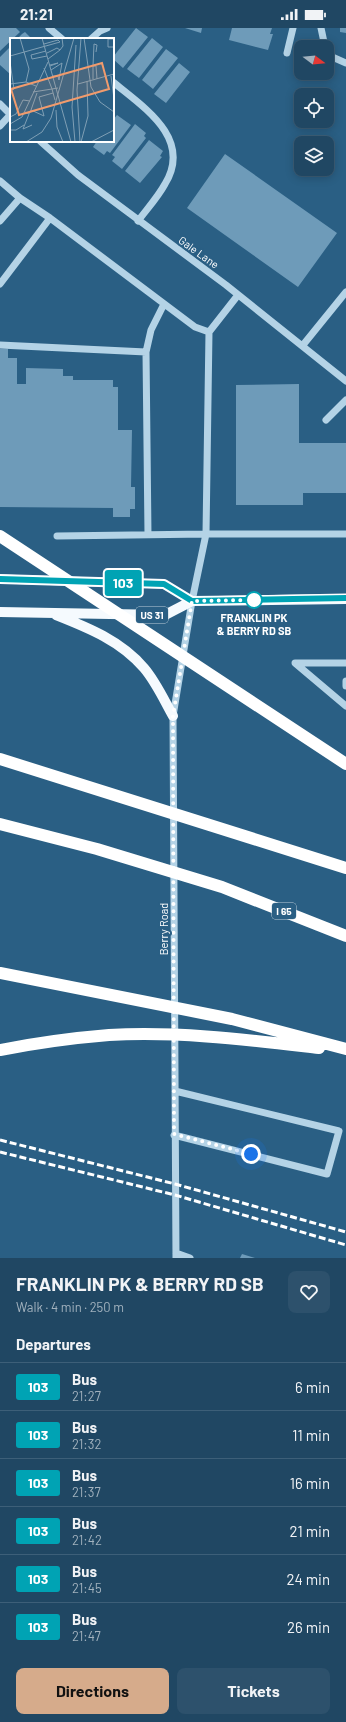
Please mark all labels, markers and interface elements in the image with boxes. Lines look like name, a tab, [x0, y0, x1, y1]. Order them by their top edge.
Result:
text: 21:21	[20, 5, 53, 23]
inset map	[10, 38, 114, 142]
north arrow	[294, 40, 334, 80]
map controls	[294, 40, 334, 176]
button: locate	[294, 88, 334, 128]
button: layers	[294, 136, 334, 176]
street label: Gale Lane	[176, 233, 222, 271]
line badge: 103	[100, 570, 146, 596]
text: 103	[113, 574, 133, 591]
marker: FRANKLIN PK & BERRY RD SB	[245, 591, 263, 609]
road number: US 31	[136, 607, 168, 623]
place label: FRANKLIN PK & BERRY RD SB	[217, 611, 291, 637]
street label: Berry Road	[157, 903, 170, 955]
road number: I 65	[272, 903, 296, 919]
your location	[241, 1144, 261, 1164]
button: heart	[288, 1271, 330, 1313]
text: FRANKLIN PK & BERRY RD SB	[16, 1272, 264, 1295]
text: Walk · 4 min · 250 m	[16, 1299, 124, 1315]
text: Departures	[16, 1335, 91, 1353]
text: Bus	[72, 1370, 97, 1388]
text: 103	[28, 1378, 48, 1395]
text: 6 min	[295, 1378, 330, 1396]
text: 21:27	[72, 1388, 101, 1404]
text: Bus	[72, 1418, 97, 1436]
text: 103	[28, 1426, 48, 1443]
text: 11 min	[292, 1426, 330, 1444]
text: 21:32	[72, 1436, 101, 1452]
text: Bus	[72, 1466, 97, 1484]
text: 103	[28, 1474, 48, 1491]
text: 16 min	[290, 1474, 330, 1492]
text: 21:37	[72, 1484, 101, 1500]
text: Bus	[72, 1514, 97, 1532]
text: 103	[28, 1522, 48, 1539]
text: 21 min	[290, 1522, 330, 1540]
text: 21:42	[72, 1532, 102, 1548]
text: Bus	[72, 1562, 97, 1580]
text: 103	[28, 1570, 48, 1587]
text: 24 min	[286, 1570, 330, 1588]
text: 21:45	[72, 1580, 102, 1596]
text: Bus	[72, 1610, 97, 1628]
text: 103	[28, 1618, 48, 1635]
text: 26 min	[287, 1618, 330, 1636]
text: 21:47	[72, 1628, 101, 1644]
button: Directions	[16, 1668, 169, 1714]
button: Tickets	[177, 1668, 330, 1714]

